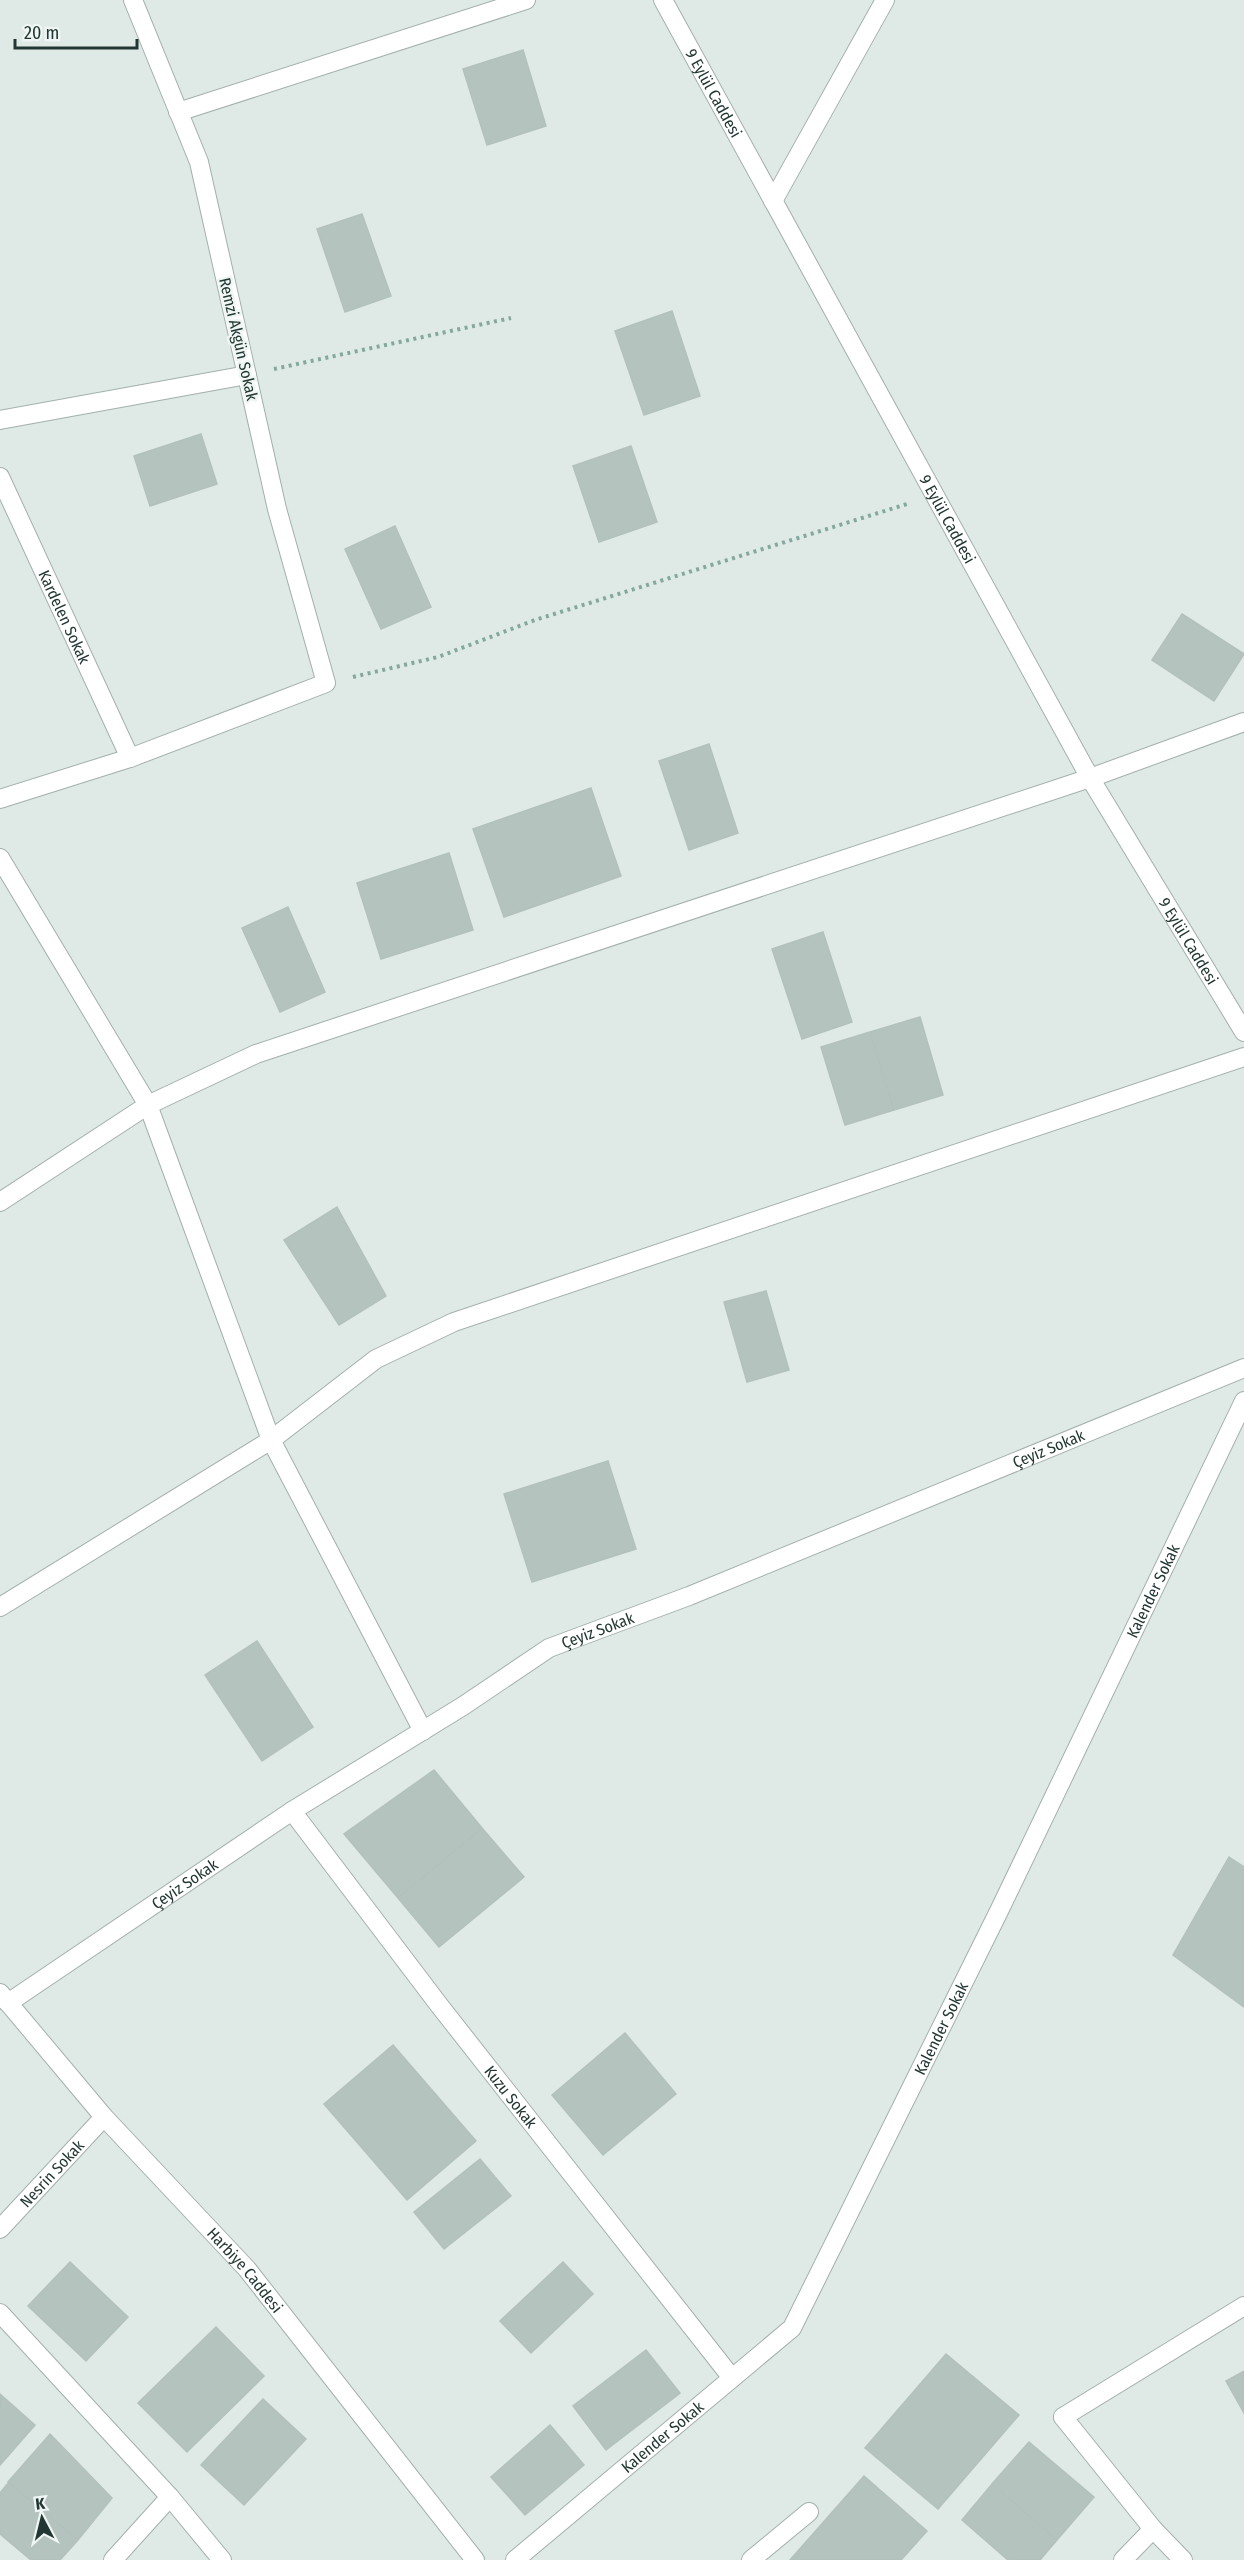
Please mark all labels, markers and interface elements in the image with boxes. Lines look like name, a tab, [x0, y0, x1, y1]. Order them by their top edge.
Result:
scale bar	[15, 12, 136, 50]
text: 20 m	[24, 22, 59, 44]
street label: 9 Eylül Caddesi	[682, 46, 746, 141]
street label: Remzi Akgün Sokak	[215, 276, 262, 403]
street label: 9 Eylül Caddesi	[915, 472, 979, 567]
street label: Kardelen Sokak	[34, 567, 94, 667]
street label: 9 Eylül Caddesi	[1155, 894, 1222, 988]
street label: Çeyiz Sokak	[1010, 1425, 1088, 1473]
street label: Kalender Sokak	[1123, 1541, 1184, 1641]
street label: Çeyiz Sokak	[559, 1608, 637, 1653]
street label: Çeyiz Sokak	[148, 1855, 222, 1914]
street label: Kalender Sokak	[910, 1978, 973, 2078]
street label: Kuzu Sokak	[480, 2062, 541, 2132]
street label: Nesrin Sokak	[16, 2136, 88, 2211]
street label: Harbiye Caddesi	[203, 2224, 287, 2317]
street label: Kalender Sokak	[618, 2397, 708, 2477]
north arrow	[12, 2488, 72, 2548]
text: K	[34, 2494, 47, 2514]

